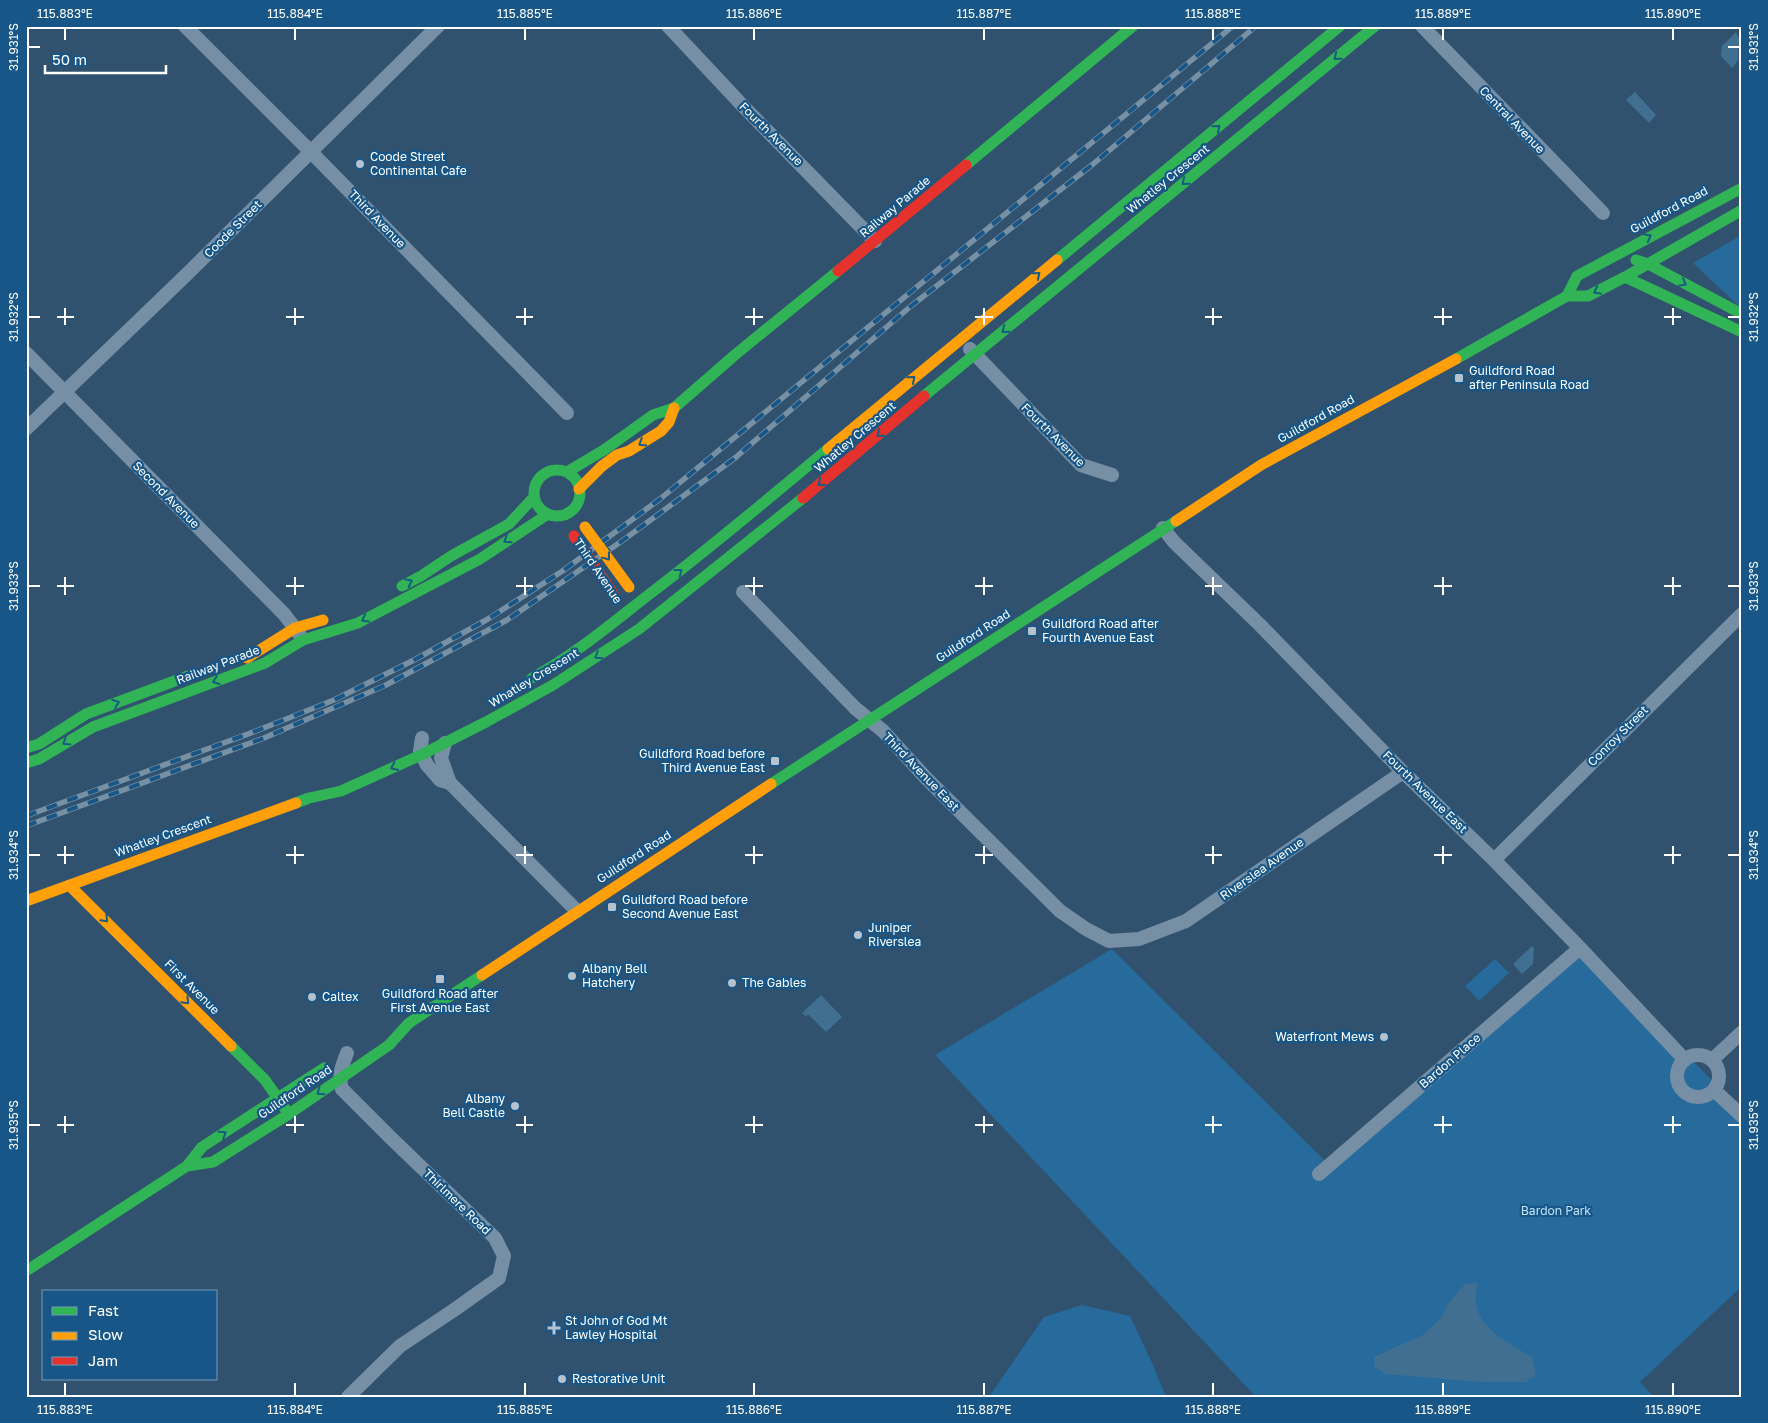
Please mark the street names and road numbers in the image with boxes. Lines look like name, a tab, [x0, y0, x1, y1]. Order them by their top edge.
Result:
street label: Central Avenue	[1476, 83, 1548, 156]
street label: Fourth Avenue	[736, 99, 806, 169]
street label: Whatley Crescent	[1123, 141, 1212, 217]
street label: Railway Parade	[856, 173, 933, 241]
street label: Guildford Road	[1627, 183, 1710, 236]
street label: Third Avenue	[346, 186, 409, 251]
street label: Coode Street	[201, 197, 265, 261]
street label: Guildford Road	[1275, 391, 1357, 446]
street label: Whatley Crescent	[811, 398, 899, 475]
street label: Fourth Avenue	[1018, 400, 1088, 470]
street label: Second Avenue	[130, 458, 203, 531]
street label: Third Avenue	[571, 535, 626, 606]
street label: Guildford Road	[933, 606, 1013, 665]
street label: Railway Parade	[174, 642, 261, 687]
street label: Whatley Crescent	[486, 645, 582, 710]
street label: Conroy Street	[1584, 702, 1651, 769]
street label: Third Avenue East	[880, 729, 963, 814]
street label: Fourth Avenue East	[1380, 747, 1471, 836]
street label: Whatley Crescent	[112, 811, 214, 860]
street label: Guildford Road	[594, 827, 674, 886]
street label: Riverslea Avenue	[1217, 834, 1306, 903]
street label: First Avenue	[162, 956, 223, 1017]
street label: Bardon Place	[1416, 1030, 1483, 1091]
street label: Guildford Road	[255, 1061, 334, 1122]
street label: Thirlmere Road	[420, 1166, 494, 1238]

